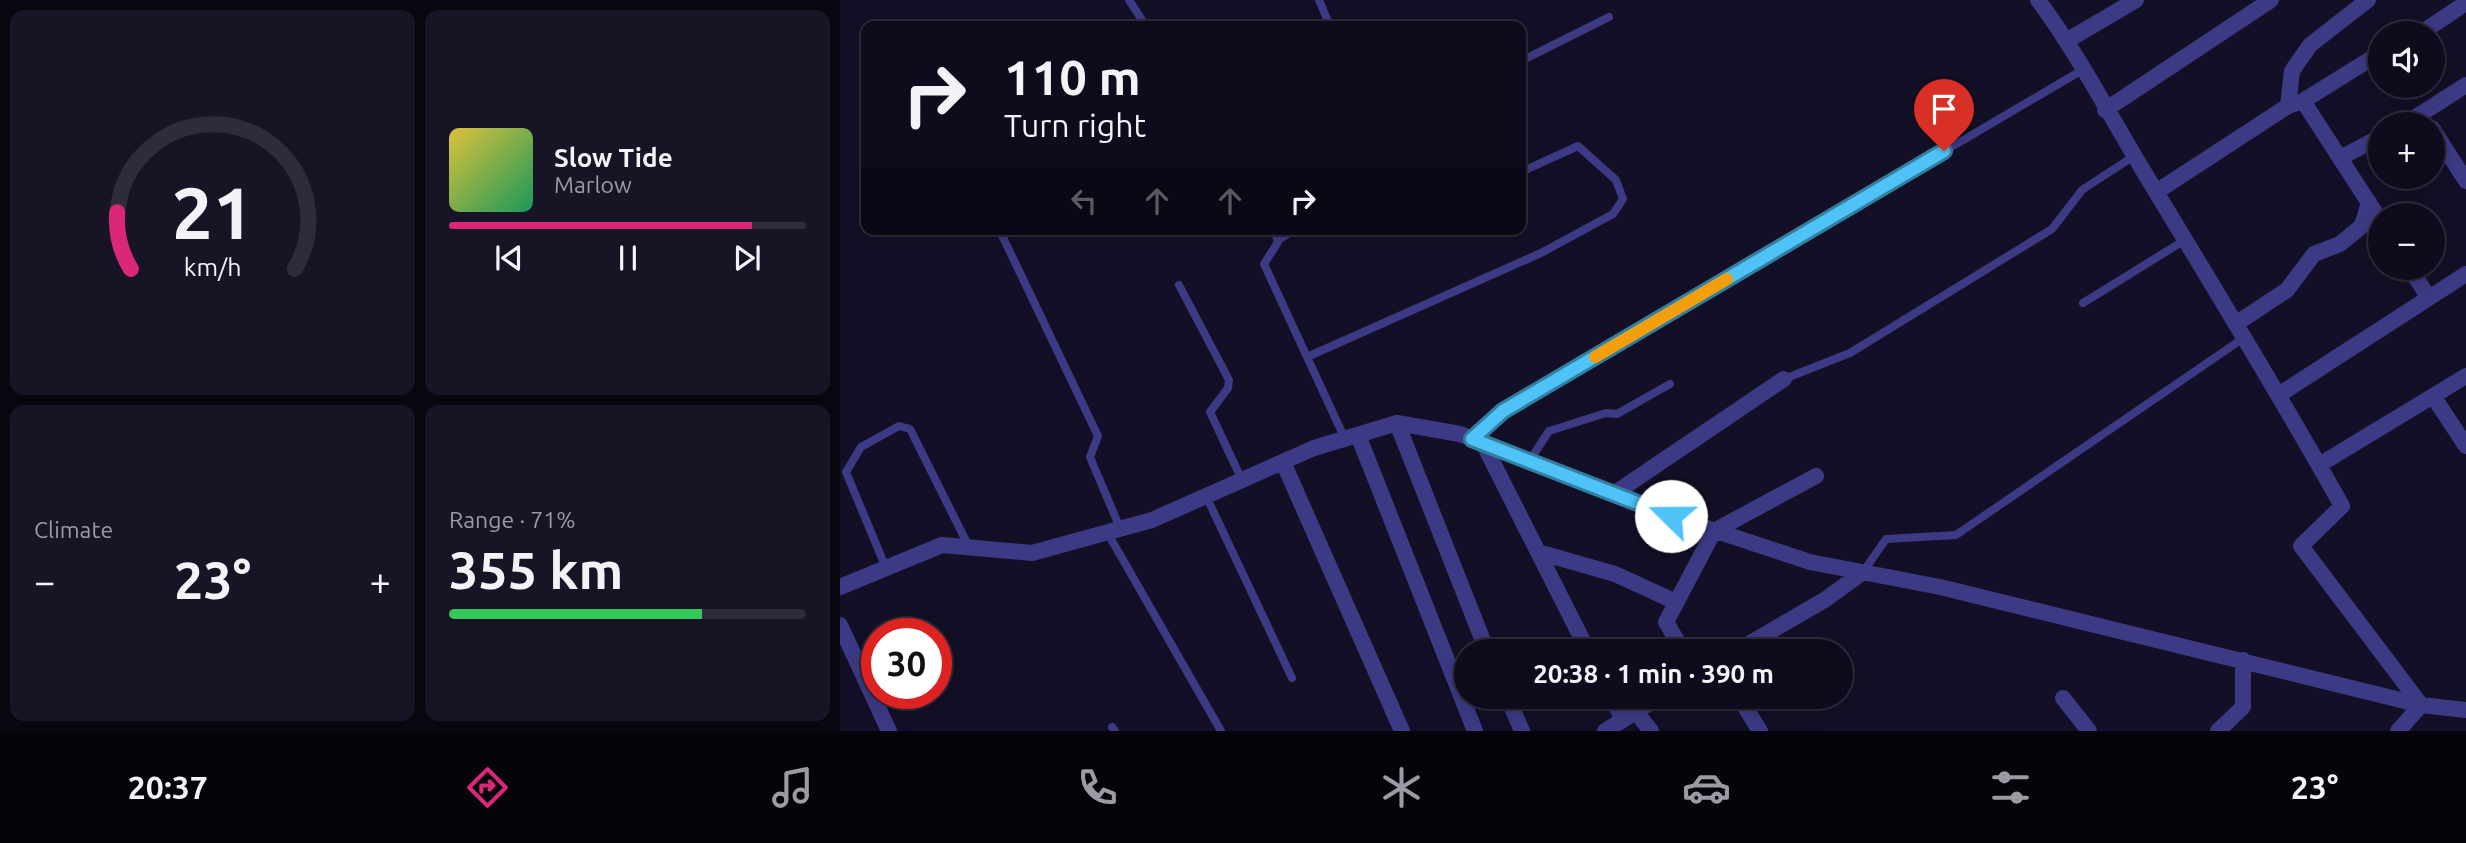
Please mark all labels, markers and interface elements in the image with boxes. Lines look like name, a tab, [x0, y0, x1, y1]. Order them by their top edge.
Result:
map controls	[2368, 21, 2445, 280]
button: sound	[2368, 21, 2445, 98]
icon: right	[889, 49, 980, 140]
text: 110 m	[1004, 49, 1141, 104]
pin	[1914, 79, 1974, 151]
icon: arrive	[1925, 90, 1963, 128]
text: Turn right	[1004, 107, 1146, 143]
button: +	[2368, 112, 2445, 189]
text: Slow Tide	[554, 143, 673, 172]
text: 21	[171, 171, 254, 253]
text: Marlow	[554, 172, 632, 197]
icon: left	[1065, 182, 1103, 220]
icon: ahead	[1138, 182, 1176, 220]
icon: ahead	[1211, 182, 1249, 220]
icon: right	[1284, 182, 1322, 220]
button: −	[2368, 203, 2445, 280]
icon: previous	[490, 239, 528, 277]
icon: pause	[609, 239, 647, 277]
icon: next	[728, 239, 766, 277]
text: km/h	[184, 253, 241, 281]
position arrow	[1634, 479, 1708, 553]
text: Range · 71%	[449, 507, 576, 532]
text: Climate	[34, 517, 113, 542]
text: 355 km	[449, 541, 623, 599]
text: 23°	[174, 551, 251, 609]
text: −	[34, 560, 55, 602]
text: +	[370, 560, 391, 602]
speed limit sign: 30	[861, 618, 952, 709]
text: 20:38 · 1 min · 390 m	[1533, 659, 1774, 688]
icon: directions	[463, 763, 512, 812]
icon: music	[768, 763, 817, 812]
icon: phone	[1073, 763, 1122, 812]
icon: climate	[1377, 763, 1426, 812]
icon: car	[1682, 763, 1731, 812]
icon: filters	[1986, 763, 2035, 812]
text: 20:37	[128, 769, 208, 805]
text: 23°	[2291, 769, 2338, 805]

